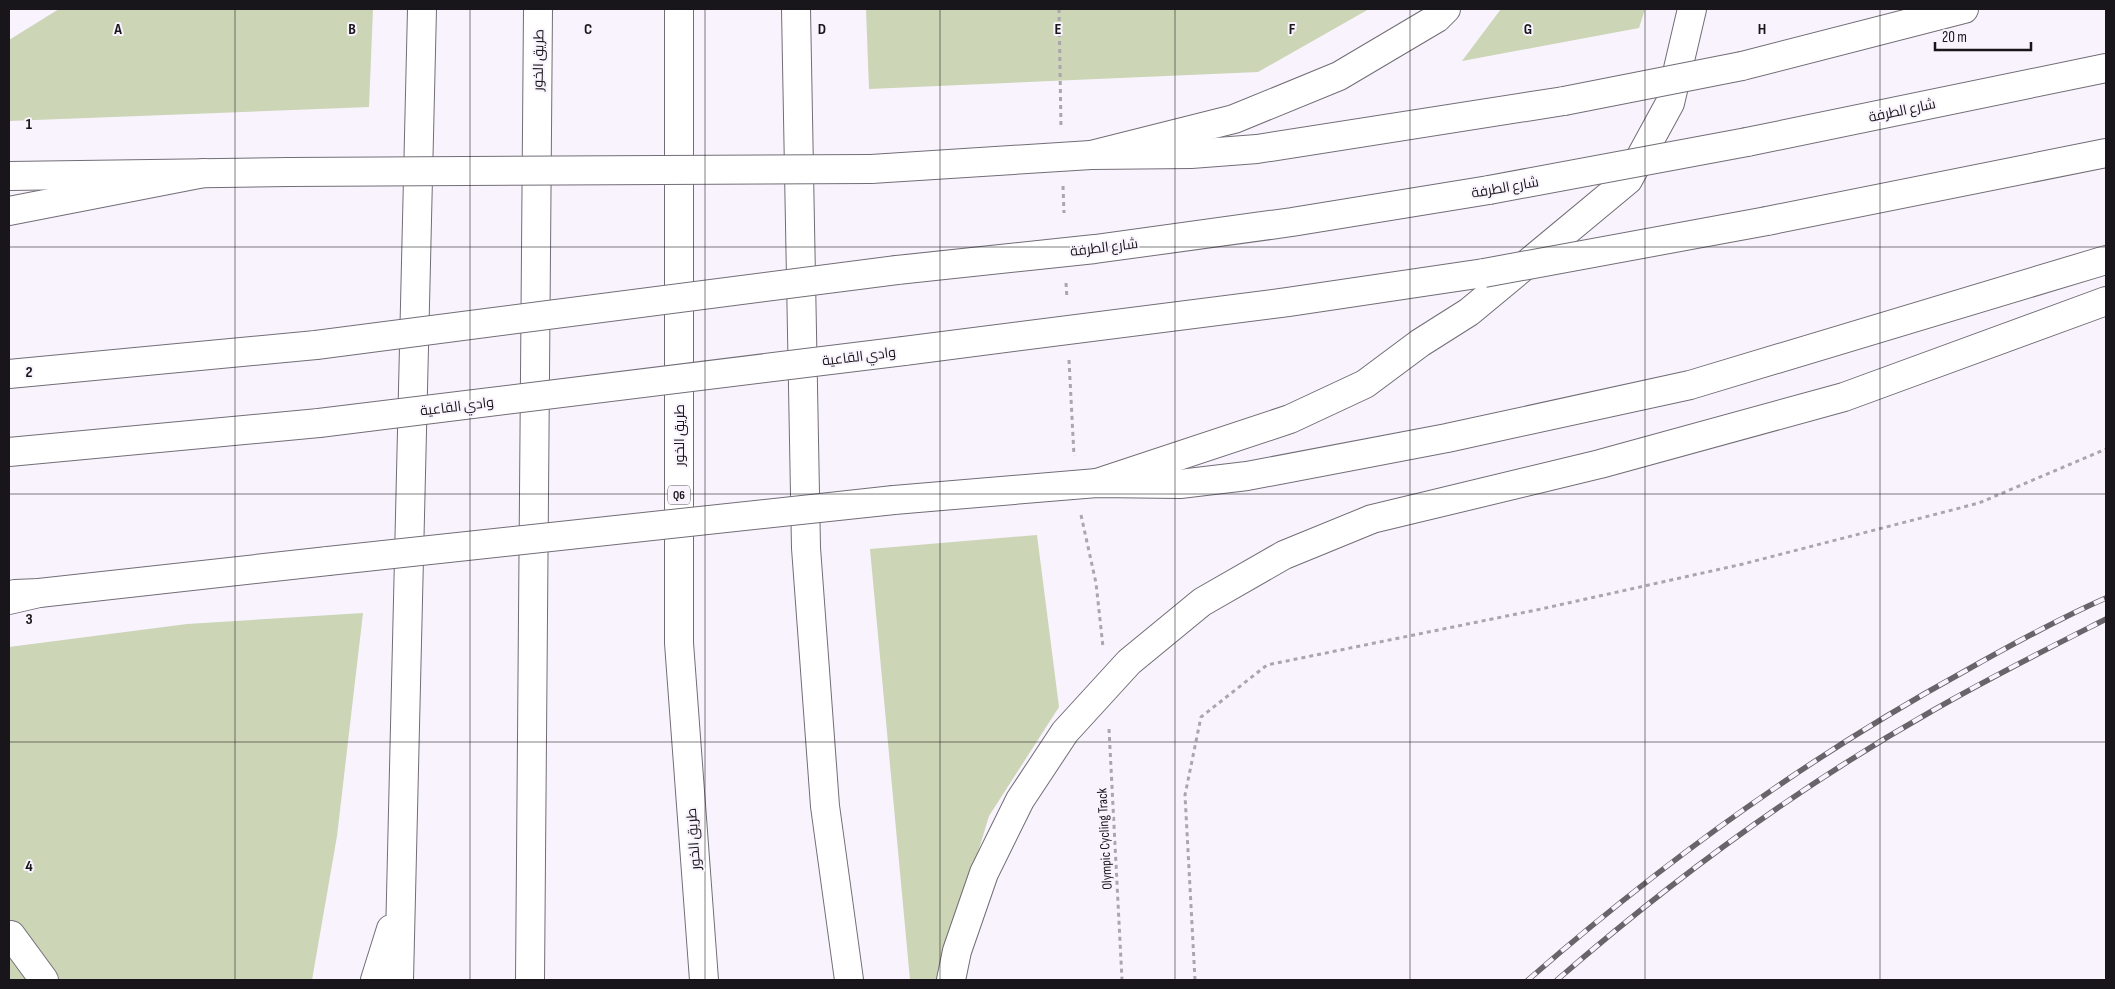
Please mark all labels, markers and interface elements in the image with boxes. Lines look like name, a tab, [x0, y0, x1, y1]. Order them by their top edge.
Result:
text: A	[113, 20, 122, 39]
text: B	[348, 20, 356, 39]
text: C	[584, 20, 592, 39]
text: D	[818, 20, 826, 39]
text: E	[1055, 20, 1062, 39]
text: F	[1289, 20, 1296, 39]
text: G	[1524, 20, 1532, 39]
text: H	[1758, 20, 1766, 39]
scale bar	[1935, 20, 2031, 52]
text: 20 m	[1942, 28, 1967, 47]
street label: طريق الخور	[529, 29, 548, 92]
street label: شارع الطرفة	[1867, 95, 1937, 126]
text: 1	[26, 115, 33, 134]
street label: شارع الطرفة	[1470, 173, 1540, 202]
street label: شارع الطرفة	[1069, 235, 1139, 260]
street label: وادي القاعية	[821, 344, 897, 372]
text: 2	[25, 363, 33, 382]
street label: وادي القاعية	[419, 394, 495, 422]
street label: طريق الخور	[671, 404, 688, 467]
road number: Q6	[668, 486, 690, 504]
text: 3	[25, 610, 33, 629]
street label: Olympic Cycling Track	[1093, 787, 1116, 890]
street label: طريق الخور	[683, 807, 704, 872]
text: 4	[25, 857, 33, 876]

